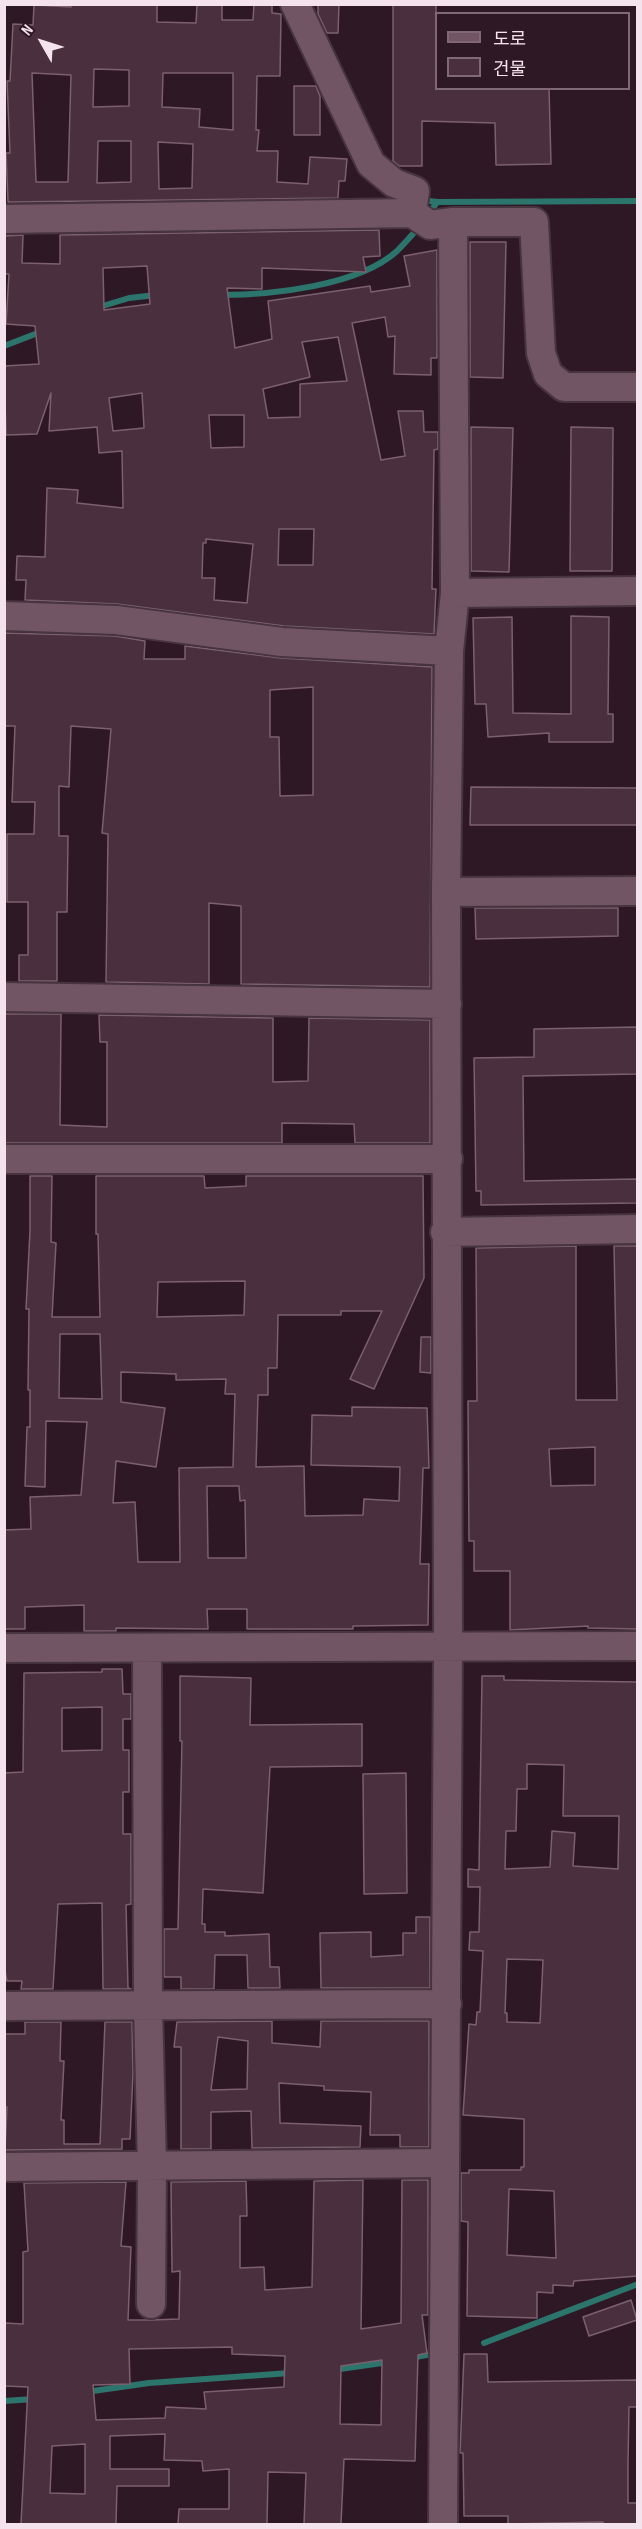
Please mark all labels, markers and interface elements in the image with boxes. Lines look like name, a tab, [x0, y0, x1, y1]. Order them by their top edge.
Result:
north arrow	[12, 12, 72, 72]
legend	[435, 12, 630, 90]
text: N	[18, 21, 38, 40]
text: 도로	[493, 29, 526, 50]
text: 건물	[493, 59, 526, 80]

